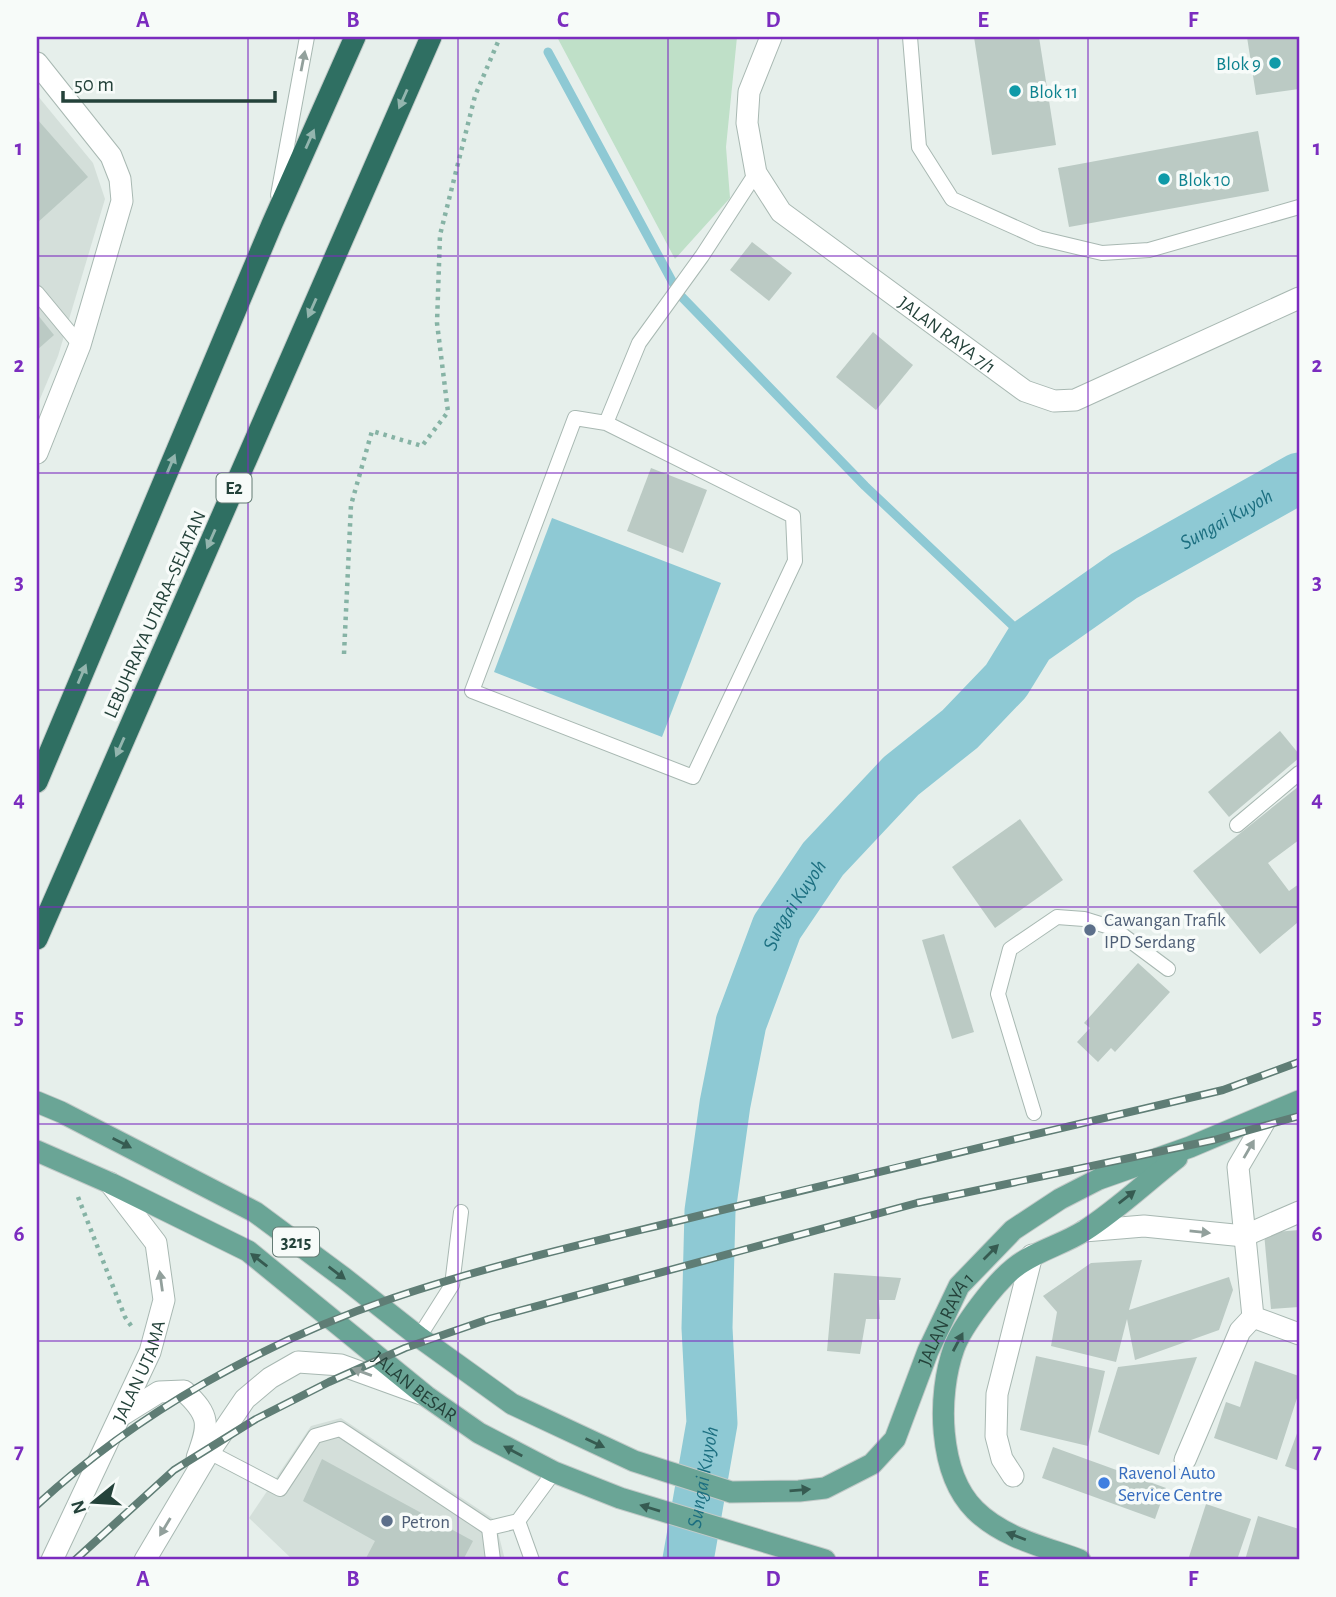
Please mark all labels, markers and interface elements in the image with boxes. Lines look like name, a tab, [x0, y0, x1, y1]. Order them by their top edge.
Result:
text: A	[136, 9, 150, 32]
text: B	[346, 9, 360, 32]
text: C	[557, 9, 569, 32]
text: D	[765, 9, 781, 32]
text: E	[977, 9, 989, 32]
text: F	[1188, 9, 1199, 32]
one-way arrow	[297, 49, 308, 71]
place label: Blok 9	[1216, 55, 1261, 74]
marker: Blok 9	[1267, 55, 1283, 71]
scale bar	[63, 60, 275, 104]
text: 50 m	[74, 74, 114, 95]
marker: Blok 11	[1007, 83, 1023, 99]
place label: Blok 11	[1029, 83, 1078, 102]
one-way arrow	[397, 89, 408, 110]
one-way arrow	[304, 129, 316, 149]
text: 1	[15, 137, 23, 160]
text: 1	[1313, 137, 1321, 160]
marker: Blok 10	[1156, 171, 1172, 187]
place label: Blok 10	[1178, 171, 1231, 190]
street label: JALAN RAYA 7/1	[894, 294, 999, 377]
one-way arrow	[306, 298, 318, 318]
text: 2	[14, 354, 25, 377]
text: 2	[1312, 354, 1323, 377]
one-way arrow	[165, 454, 177, 474]
road number: E2	[216, 474, 252, 502]
water label: Sungai Kuyoh	[1176, 485, 1276, 554]
street label: LEBUHRAYA UTARA–SELATAN	[101, 508, 210, 721]
one-way arrow	[206, 529, 217, 550]
text: 3	[14, 571, 24, 594]
text: 3	[1312, 571, 1322, 594]
one-way arrow	[77, 663, 88, 684]
one-way arrow	[115, 737, 126, 758]
text: 4	[13, 788, 25, 811]
text: 4	[1311, 788, 1323, 811]
water label: Sungai Kuyoh	[759, 856, 830, 953]
place label: Cawangan Trafik IPD Serdang	[1104, 911, 1226, 952]
marker: Cawangan Trafik IPD Serdang	[1082, 922, 1098, 938]
text: 5	[14, 1006, 24, 1029]
text: 5	[1312, 1006, 1322, 1029]
one-way arrow	[112, 1138, 132, 1149]
one-way arrow	[1242, 1140, 1255, 1159]
one-way arrow	[1118, 1190, 1136, 1205]
text: 6	[13, 1223, 25, 1246]
text: 6	[1311, 1223, 1323, 1246]
road number: 3215	[273, 1227, 319, 1256]
one-way arrow	[1190, 1227, 1212, 1238]
one-way arrow	[982, 1243, 999, 1260]
one-way arrow	[250, 1253, 268, 1267]
one-way arrow	[328, 1265, 346, 1280]
street label: JALAN RAYA 1	[915, 1269, 978, 1369]
one-way arrow	[155, 1270, 166, 1292]
street label: JALAN UTAMA	[110, 1318, 169, 1426]
one-way arrow	[952, 1331, 964, 1351]
street label: JALAN BESAR	[368, 1348, 460, 1425]
one-way arrow	[351, 1367, 372, 1378]
water label: Sungai Kuyoh	[684, 1425, 722, 1530]
one-way arrow	[585, 1437, 605, 1449]
text: 7	[14, 1440, 24, 1463]
text: 7	[1312, 1440, 1322, 1463]
one-way arrow	[503, 1445, 523, 1456]
place label: Ravenol Auto Service Centre	[1118, 1464, 1223, 1505]
north arrow	[60, 1468, 130, 1538]
marker: Ravenol Auto Service Centre	[1096, 1475, 1112, 1491]
one-way arrow	[789, 1485, 811, 1496]
text: N	[68, 1498, 90, 1516]
one-way arrow	[639, 1502, 660, 1512]
marker: Petron	[379, 1513, 395, 1529]
place label: Petron	[401, 1513, 450, 1532]
one-way arrow	[159, 1518, 171, 1537]
one-way arrow	[1006, 1530, 1027, 1541]
text: A	[136, 1568, 150, 1591]
text: B	[346, 1568, 360, 1591]
text: C	[557, 1568, 569, 1591]
text: D	[765, 1568, 781, 1591]
text: E	[977, 1568, 989, 1591]
text: F	[1188, 1568, 1199, 1591]

